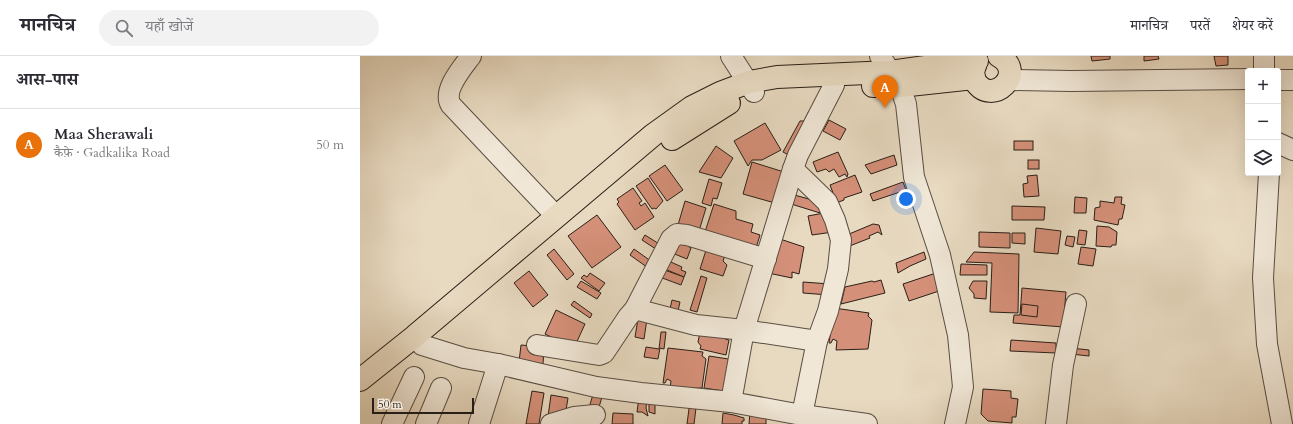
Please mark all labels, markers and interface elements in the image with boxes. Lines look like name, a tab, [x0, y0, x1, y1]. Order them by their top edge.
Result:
search box	[99, 10, 379, 46]
text: मानचित्र	[20, 12, 75, 38]
text: यहाँ खोजें	[145, 16, 193, 36]
text: मानचित्र	[1130, 16, 1168, 35]
text: परतें	[1190, 16, 1210, 35]
text: शेयर करें	[1232, 16, 1273, 35]
icon: search	[113, 17, 135, 39]
text: आस-पास	[16, 68, 78, 91]
map controls	[1245, 68, 1281, 176]
button: +	[1245, 68, 1281, 104]
pin: A	[872, 75, 898, 108]
button: −	[1245, 104, 1281, 140]
text: Maa Sherawali	[54, 124, 153, 144]
text: A	[24, 136, 34, 154]
text: 50 m	[316, 136, 344, 154]
button: layers	[1245, 140, 1281, 176]
text: कैफ़े · Gadkalika Road	[54, 144, 170, 162]
your location	[896, 189, 916, 209]
scale bar	[372, 396, 474, 415]
text: 50 m	[378, 397, 402, 412]

